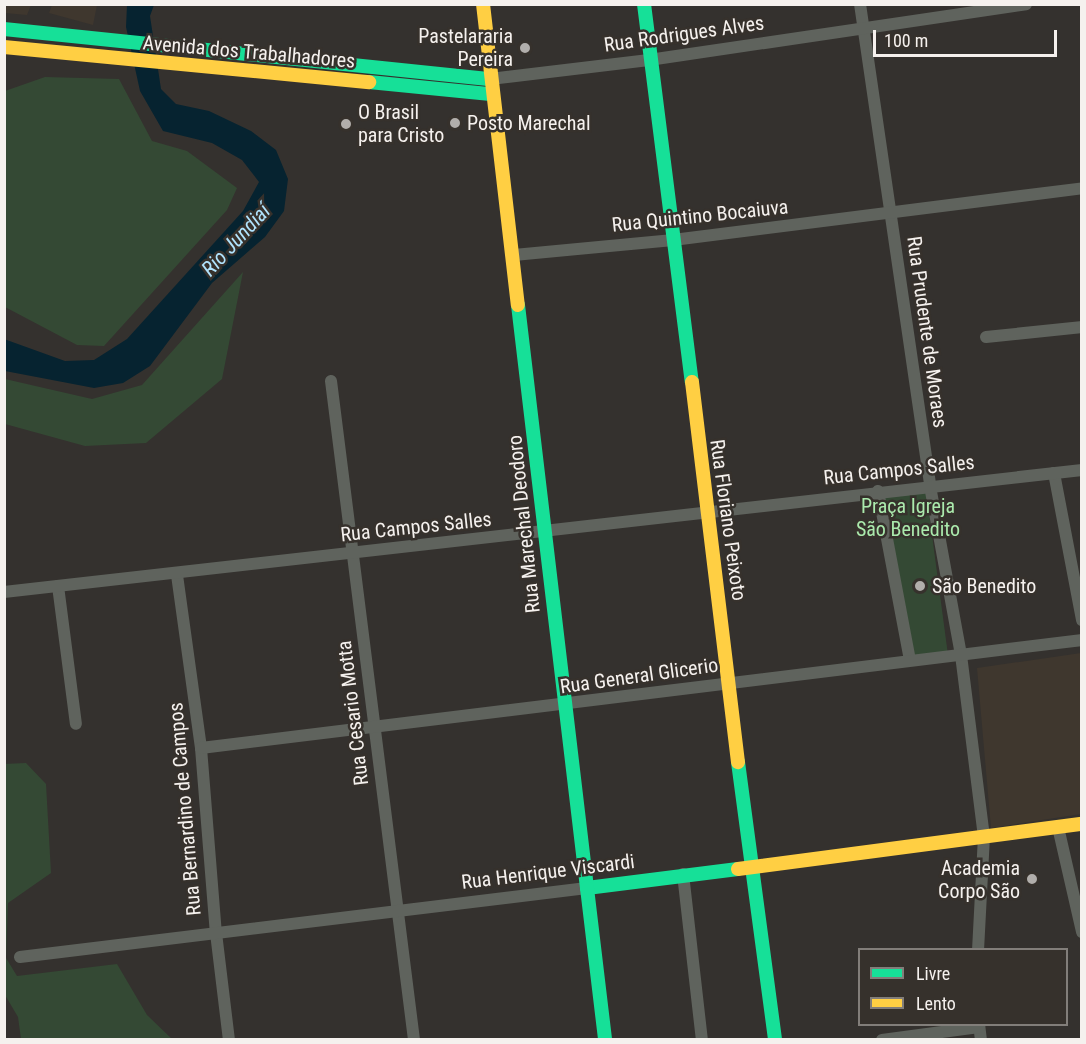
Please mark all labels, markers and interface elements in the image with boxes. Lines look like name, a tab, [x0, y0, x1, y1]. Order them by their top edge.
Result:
street label: Rua Rodrigues Alves	[602, 11, 766, 57]
scale bar	[876, 18, 1060, 56]
place label: Pastelararia Pereira	[418, 24, 513, 71]
text: 100 m	[884, 30, 928, 51]
street label: Avenida dos Trabalhadores	[142, 31, 356, 73]
marker: Pastelararia Pereira	[518, 41, 532, 55]
place label: O Brasil para Cristo	[358, 100, 444, 147]
place label: Posto Marechal	[467, 111, 591, 135]
marker: Posto Marechal	[448, 116, 462, 130]
marker: O Brasil para Cristo	[339, 117, 353, 131]
street label: Rua Quintino Bocaiuva	[611, 195, 789, 237]
water label: Rio Jundiaí	[196, 199, 276, 281]
street label: Rua Prudente de Moraes	[902, 235, 952, 429]
street label: Rua Marechal Deodoro	[503, 434, 545, 614]
street label: Rua Floriano Peixoto	[705, 438, 751, 602]
street label: Rua Campos Salles	[822, 450, 976, 490]
park label: Praça Igreja São Benedito	[856, 494, 960, 541]
street label: Rua Campos Salles	[339, 507, 493, 547]
place label: São Benedito	[932, 574, 1036, 598]
marker: São Benedito	[913, 579, 927, 593]
street label: Rua Cesario Motta	[332, 639, 374, 787]
street label: Rua General Glicerio	[558, 653, 720, 699]
street label: Rua Bernardino de Campos	[164, 701, 206, 917]
street label: Rua Henrique Viscardi	[460, 849, 636, 895]
place label: Academia Corpo São	[938, 856, 1020, 903]
marker: Academia Corpo São	[1025, 872, 1039, 886]
legend	[858, 948, 1068, 1026]
text: Livre	[916, 963, 950, 984]
text: Lento	[916, 993, 956, 1014]

